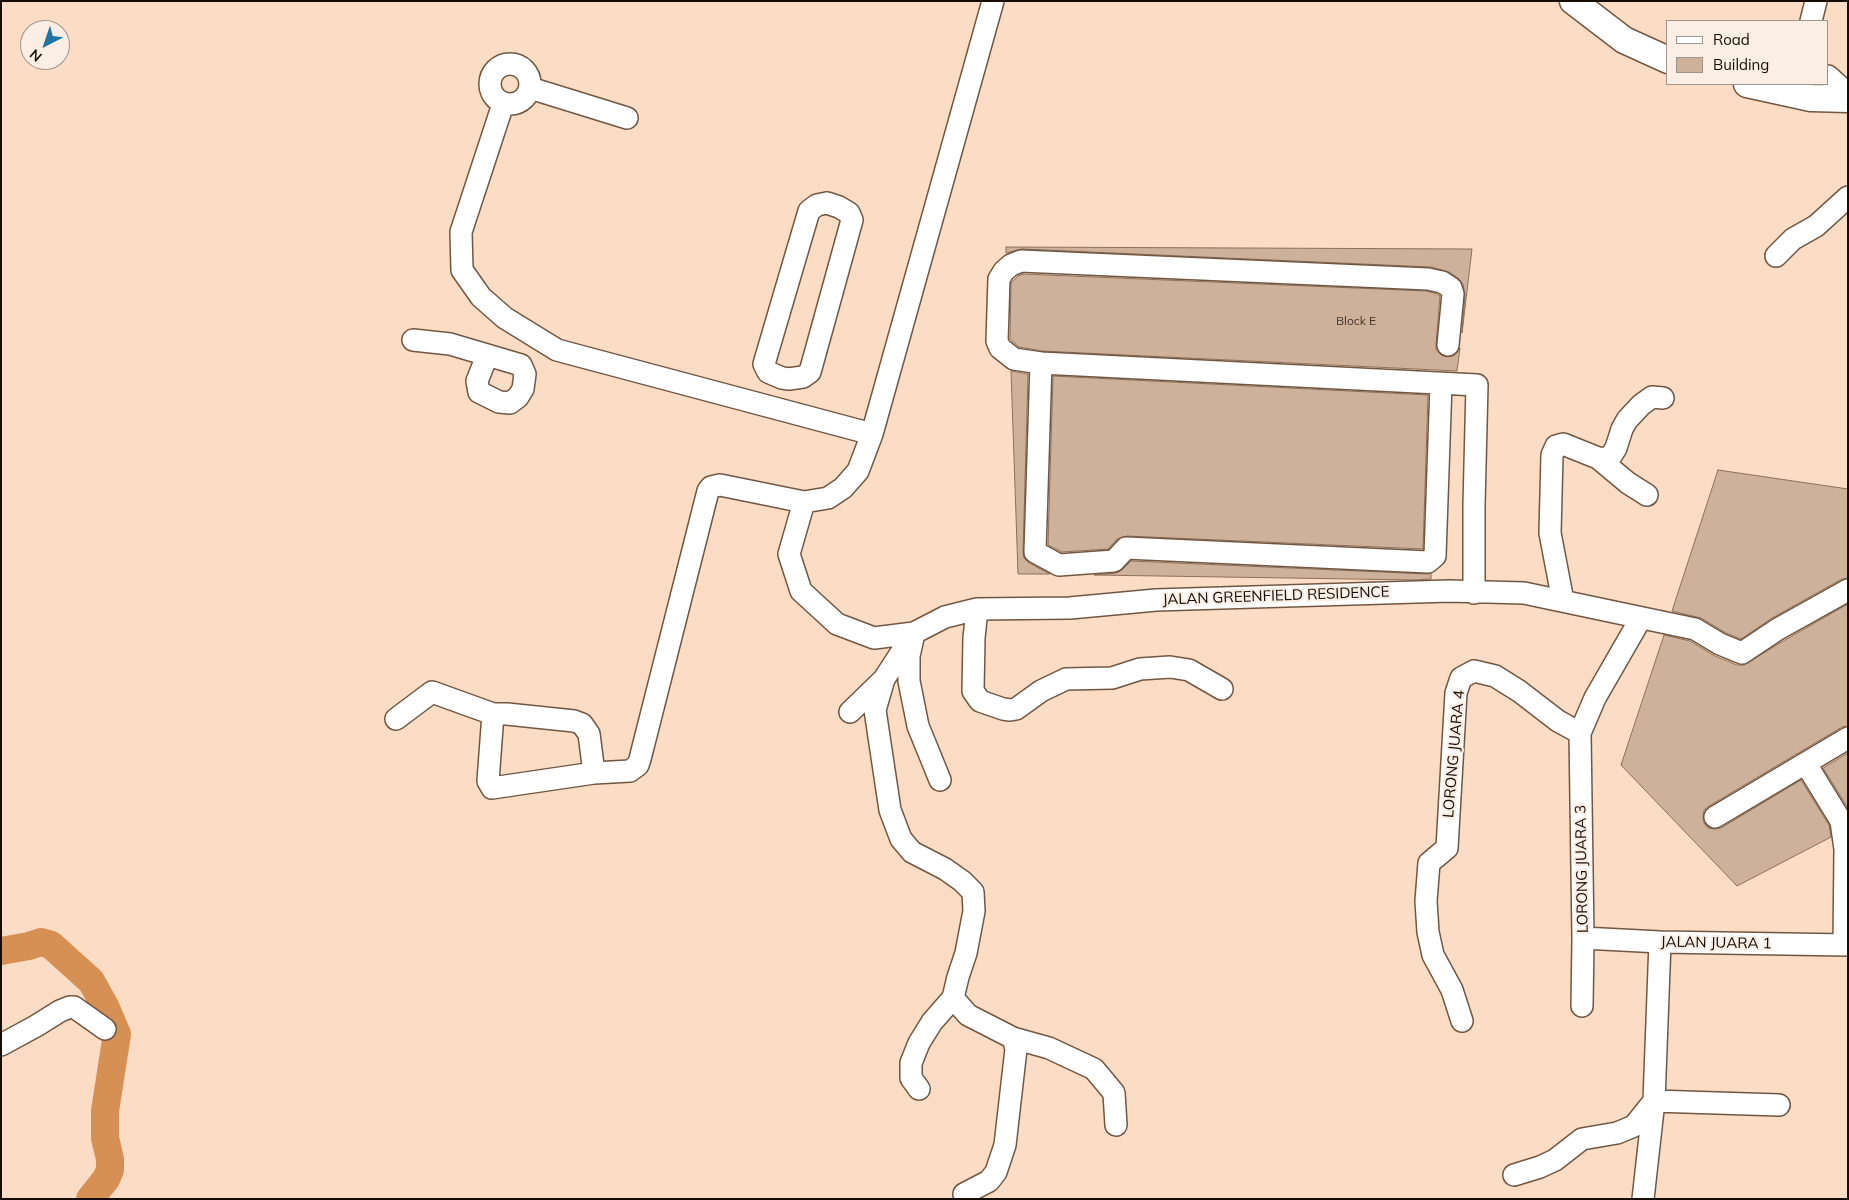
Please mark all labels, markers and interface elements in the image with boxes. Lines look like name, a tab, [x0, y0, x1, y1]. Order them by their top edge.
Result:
north arrow	[20, 20, 70, 70]
legend	[1666, 20, 1829, 85]
text: Road	[1713, 30, 1750, 49]
text: N	[26, 45, 46, 66]
text: Building	[1713, 55, 1769, 74]
house number: Block E	[1336, 314, 1376, 328]
street label: JALAN GREENFIELD RESIDENCE	[1162, 583, 1390, 609]
street label: LORONG JUARA 4	[1439, 689, 1469, 819]
street label: LORONG JUARA 3	[1572, 805, 1592, 933]
street label: JALAN JUARA 1	[1660, 933, 1772, 953]

